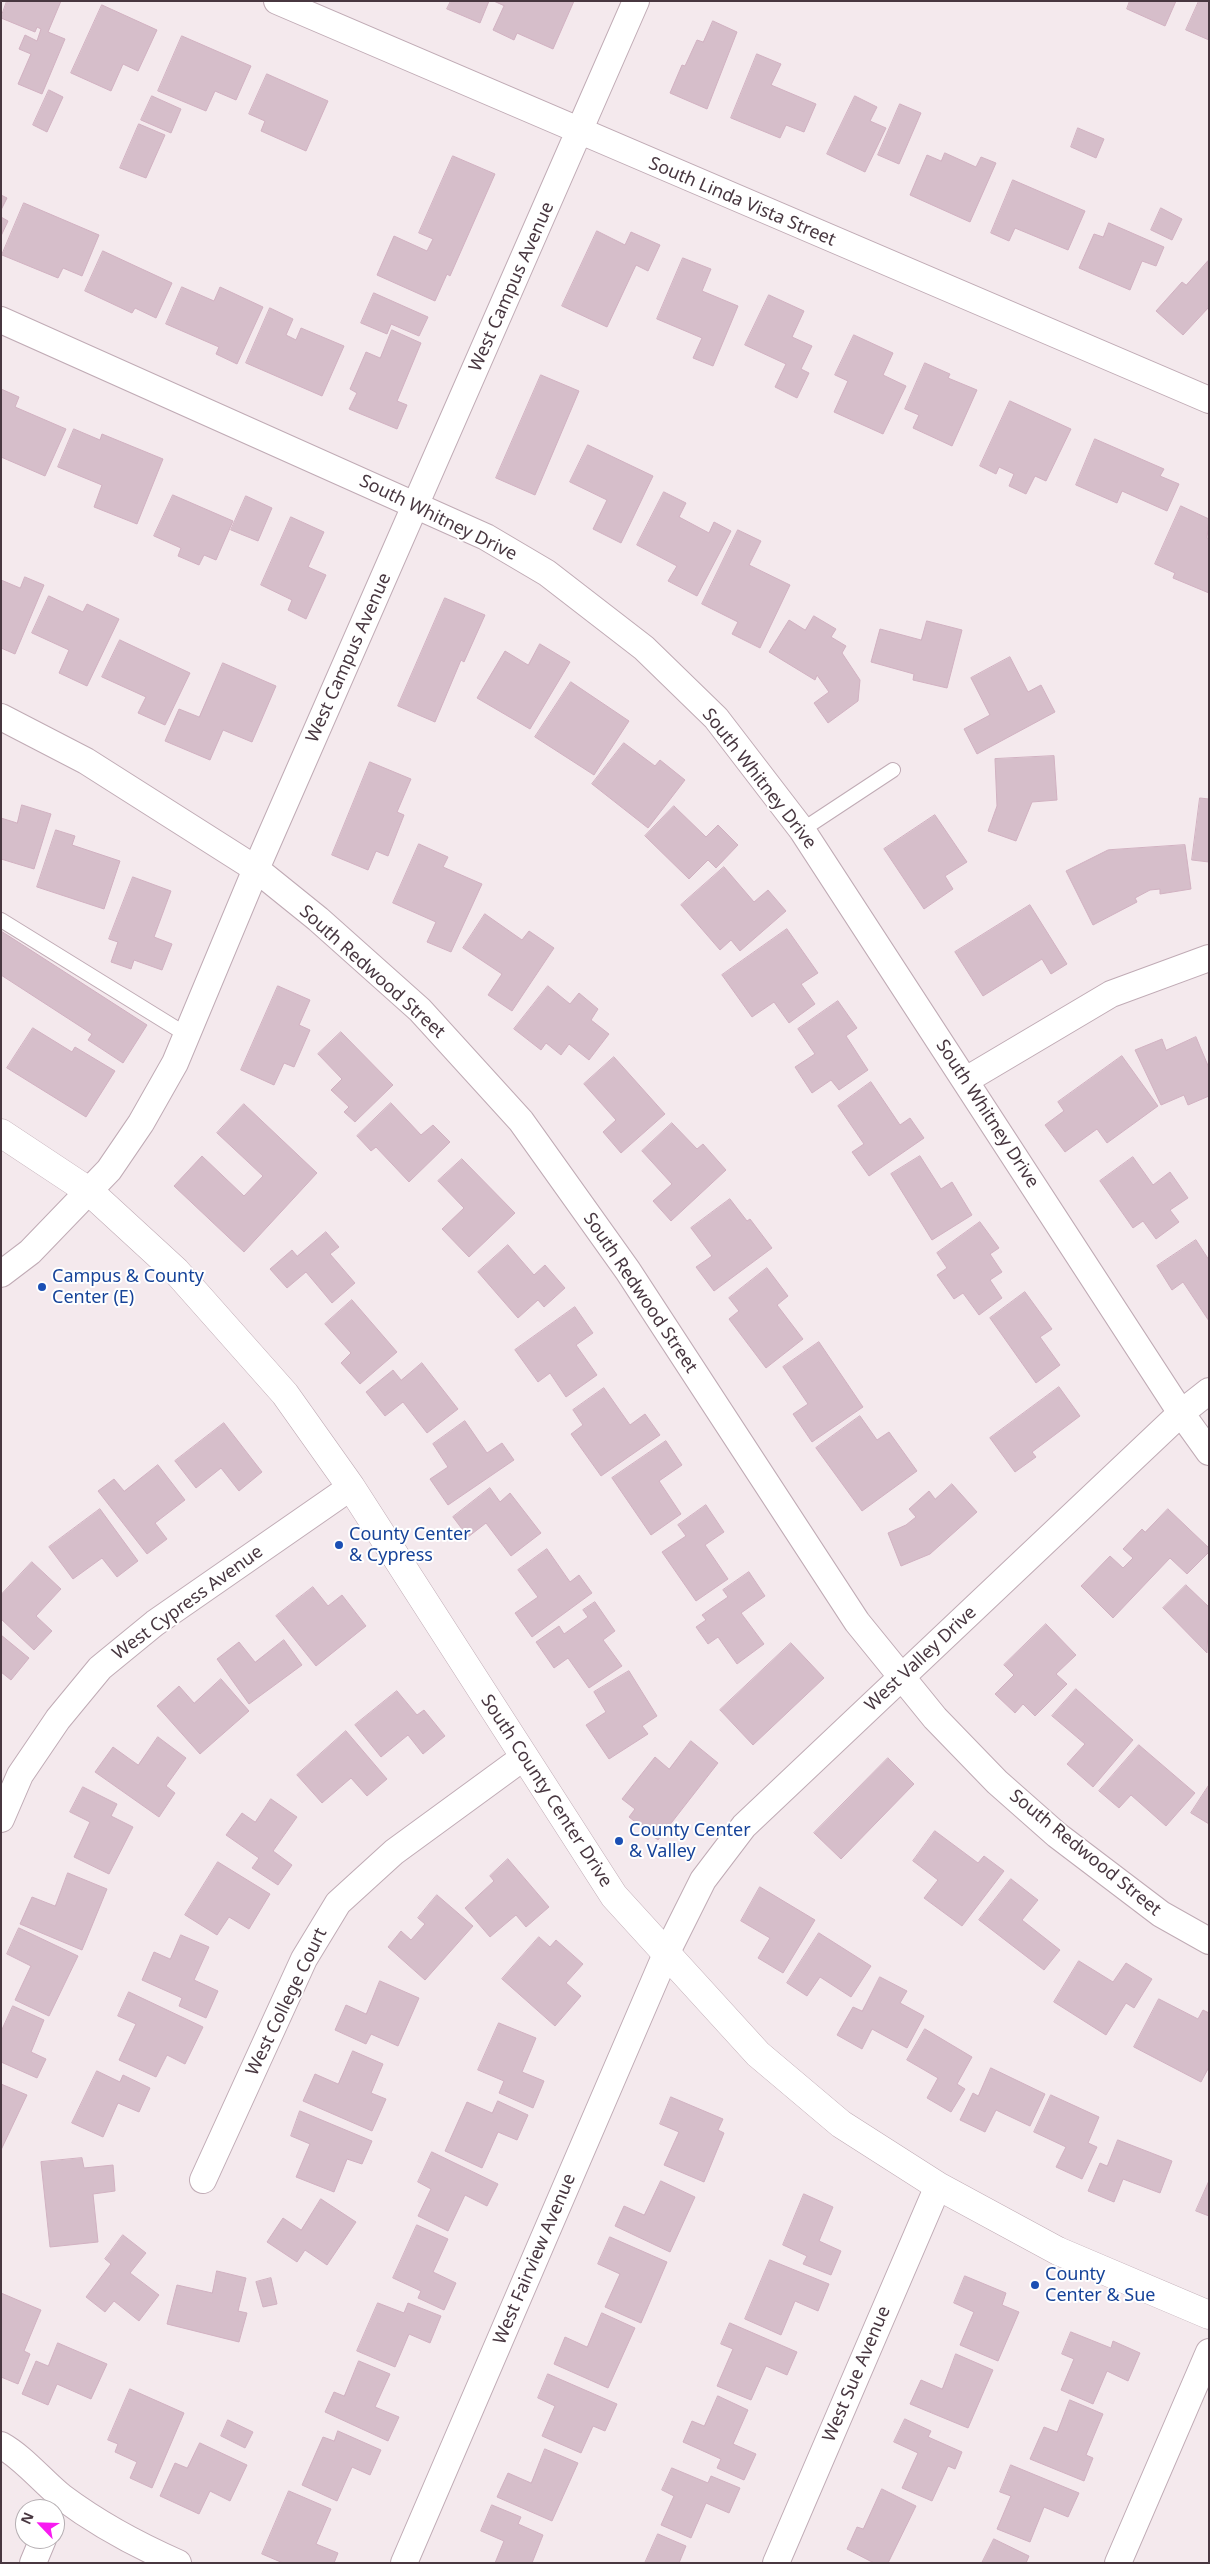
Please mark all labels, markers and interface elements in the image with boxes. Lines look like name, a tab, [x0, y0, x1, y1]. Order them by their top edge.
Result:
street label: South Linda Vista Street	[645, 153, 839, 251]
street label: West Campus Avenue	[465, 199, 559, 375]
street label: South Whitney Drive	[356, 470, 520, 566]
street label: West Campus Avenue	[302, 570, 396, 746]
street label: South Whitney Drive	[697, 704, 821, 854]
street label: South Redwood Street	[295, 901, 449, 1043]
street label: South Whitney Drive	[931, 1036, 1043, 1192]
street label: South Redwood Street	[578, 1209, 702, 1377]
place label: Campus & County Center (E)	[52, 1266, 204, 1308]
marker: Campus & County Center (E)	[36, 1281, 48, 1293]
place label: County Center & Cypress	[349, 1524, 471, 1566]
marker: County Center & Cypress	[333, 1539, 345, 1551]
street label: West Cypress Avenue	[109, 1541, 267, 1665]
street label: West Valley Drive	[861, 1602, 981, 1716]
street label: South County Center Drive	[476, 1691, 616, 1891]
street label: South Redwood Street	[1005, 1785, 1165, 1921]
place label: County Center & Valley	[629, 1820, 751, 1862]
marker: County Center & Valley	[613, 1835, 625, 1847]
street label: West College Court	[242, 1925, 332, 2079]
street label: West Fairview Avenue	[489, 2170, 581, 2348]
place label: County Center & Sue	[1045, 2264, 1155, 2306]
marker: County Center & Sue	[1029, 2279, 1041, 2291]
street label: West Sue Avenue	[819, 2303, 895, 2445]
north arrow	[15, 2499, 65, 2549]
text: N	[16, 2509, 38, 2527]

